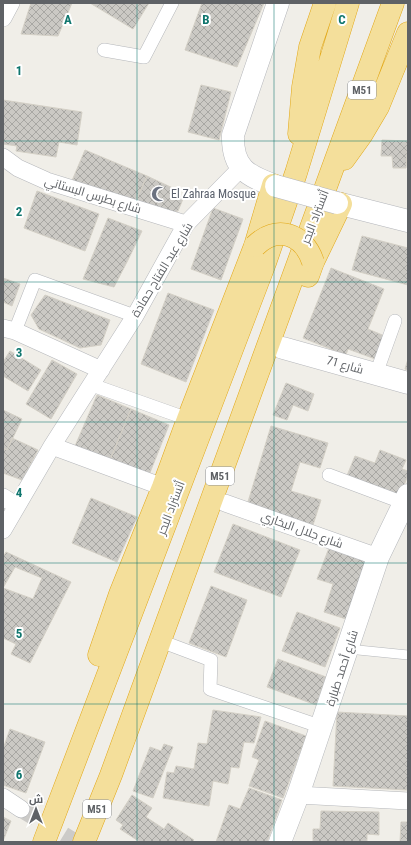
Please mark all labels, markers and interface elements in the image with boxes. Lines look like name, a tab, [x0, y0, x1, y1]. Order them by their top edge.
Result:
text: A	[64, 12, 72, 27]
text: B	[202, 12, 210, 27]
text: C	[338, 12, 346, 27]
text: 1	[16, 63, 22, 78]
road number: M51	[348, 81, 376, 99]
street label: شارع بطرس البستاني	[42, 174, 143, 219]
mosque icon: El Zahraa Mosque	[150, 185, 168, 203]
place label: El Zahraa Mosque	[171, 187, 256, 201]
street label: أتستراد البحر	[297, 188, 332, 247]
text: 2	[16, 204, 23, 219]
street label: شارع عبد الفتاح حمادة	[128, 220, 197, 320]
text: 3	[16, 345, 22, 360]
street label: شارع 71	[325, 353, 365, 378]
road number: M51	[206, 467, 234, 485]
street label: أتستراد البحر	[153, 479, 188, 538]
text: 4	[16, 485, 23, 500]
street label: شارع جلال البخاري	[258, 509, 345, 554]
text: 5	[16, 626, 23, 641]
street label: شارع أحمد طبارة	[322, 628, 362, 708]
text: 6	[16, 767, 23, 782]
north arrow	[16, 789, 56, 829]
text: ش	[29, 793, 43, 806]
road number: M51	[83, 800, 111, 818]

